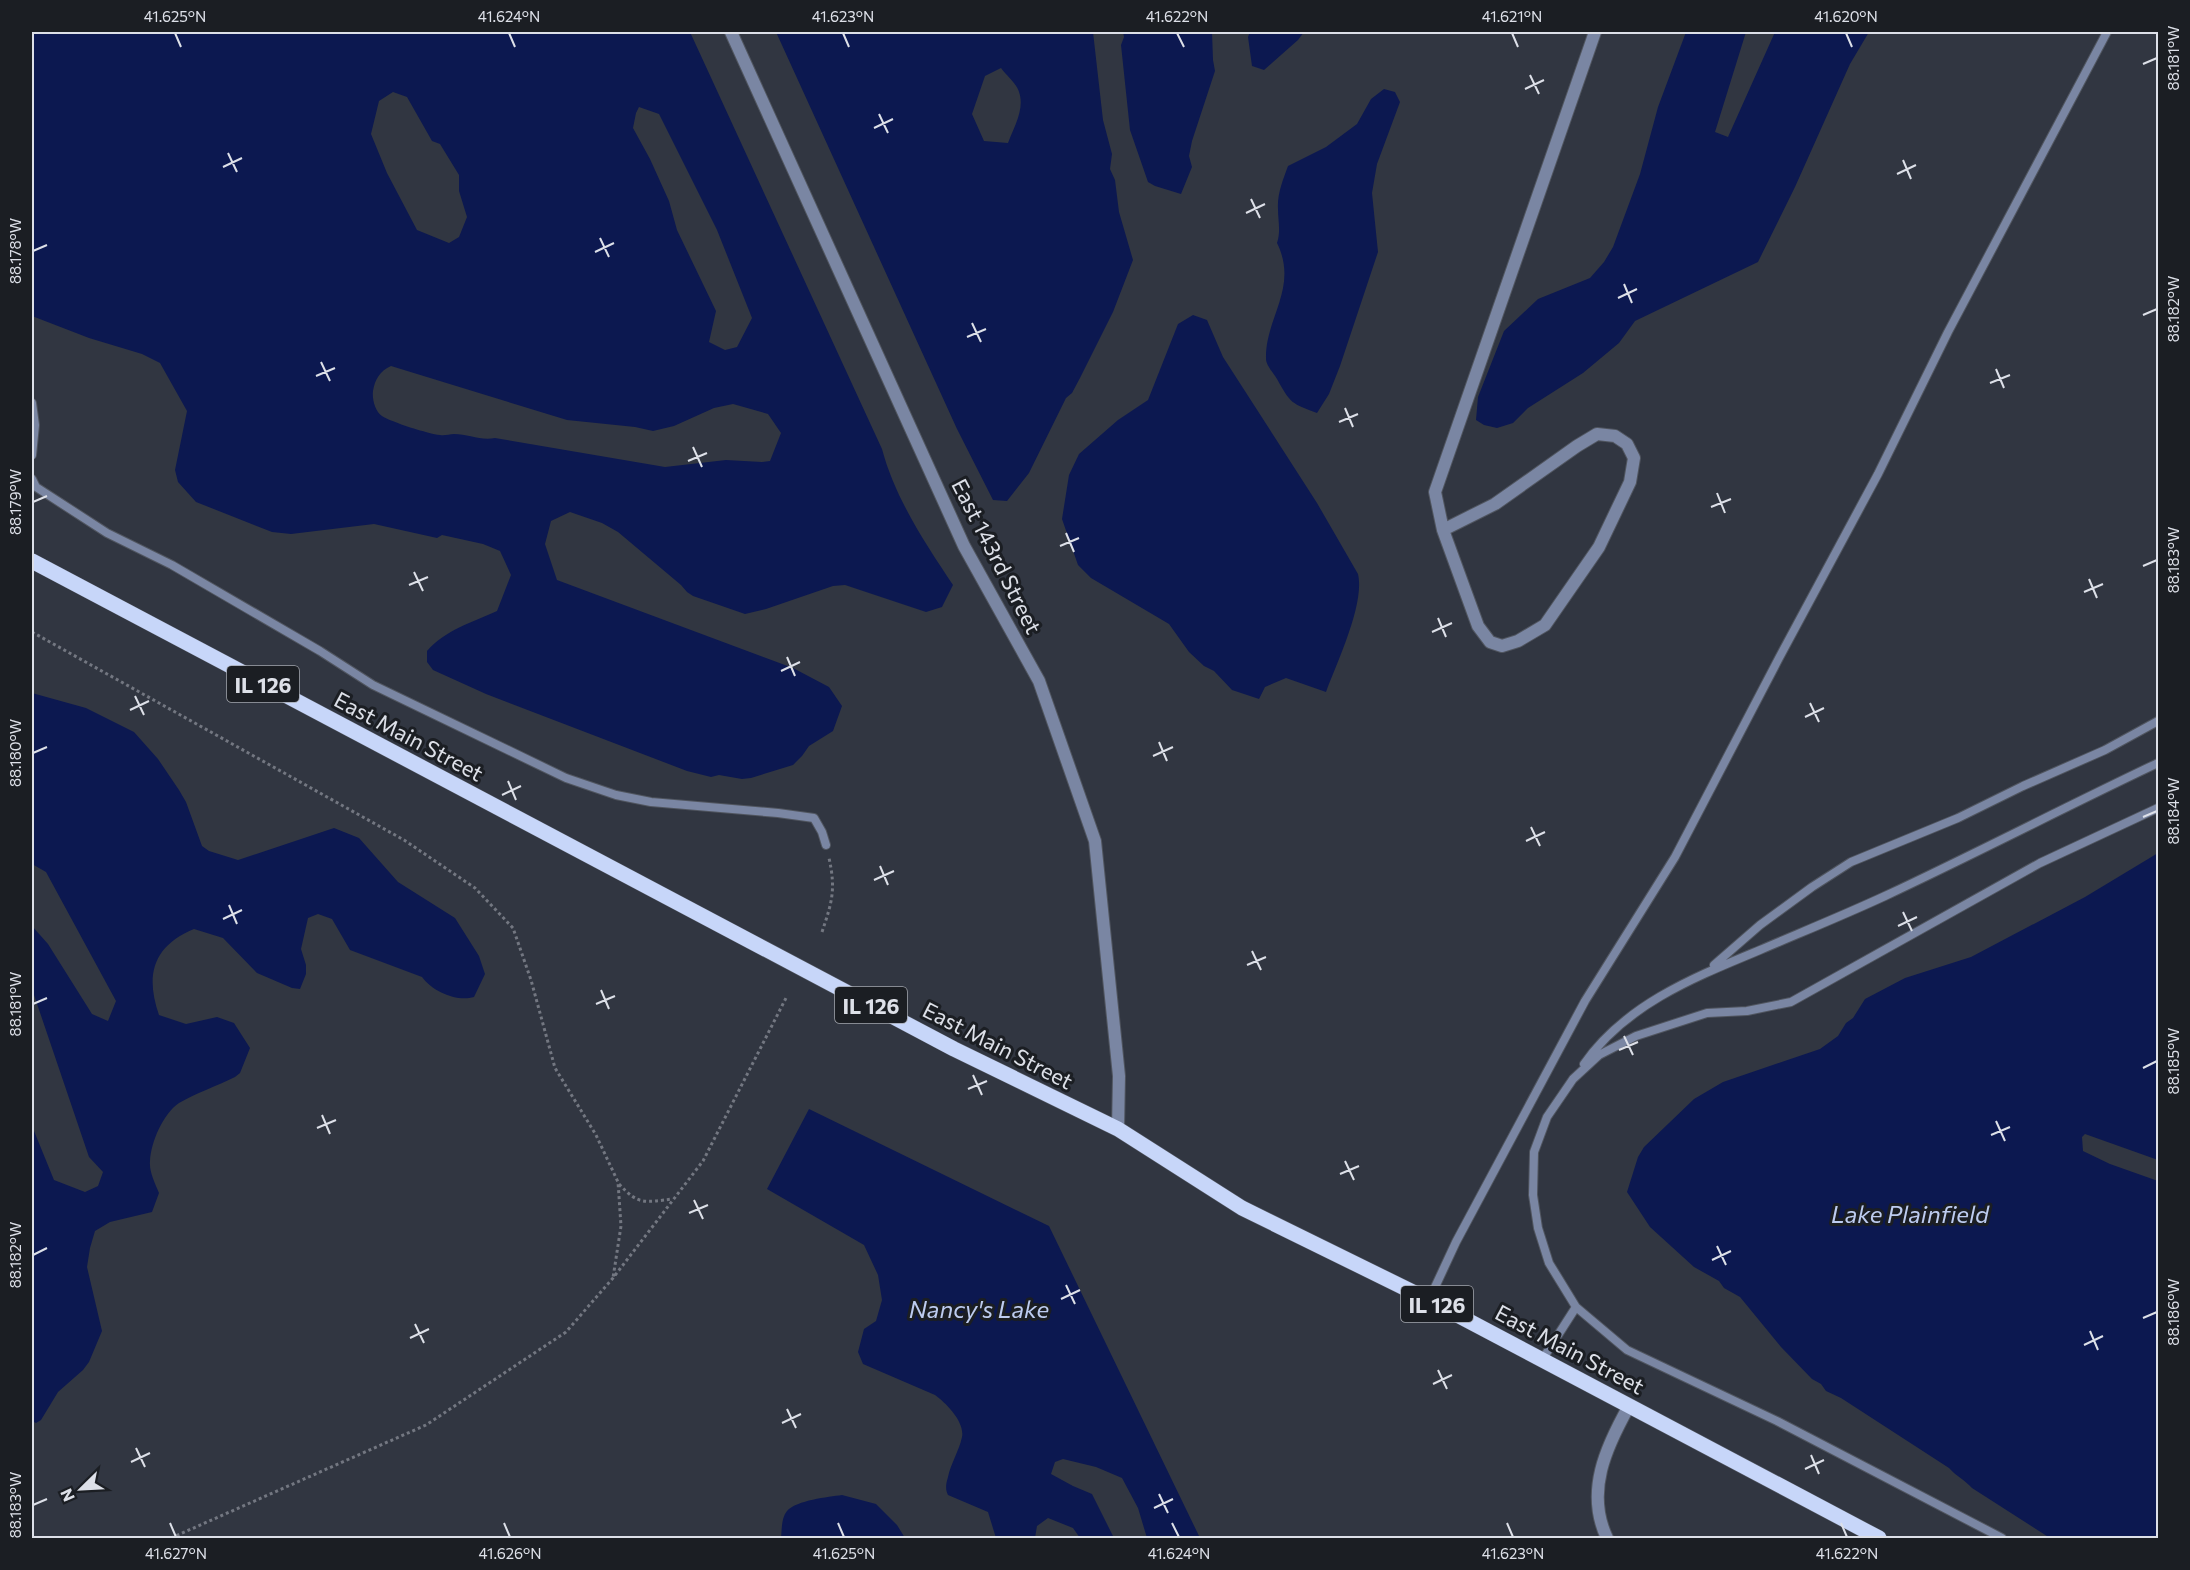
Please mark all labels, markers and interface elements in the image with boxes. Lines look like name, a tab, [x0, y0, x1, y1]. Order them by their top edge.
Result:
text: 41.625°N	[144, 7, 206, 25]
text: 41.624°N	[478, 7, 540, 25]
text: 41.623°N	[812, 7, 874, 25]
text: 41.622°N	[1146, 7, 1208, 25]
text: 41.621°N	[1482, 7, 1542, 25]
text: 41.620°N	[1814, 7, 1878, 25]
text: 88.181°W	[2164, 26, 2182, 90]
text: 88.178°W	[6, 218, 24, 284]
text: 88.182°W	[2164, 276, 2182, 342]
text: 88.179°W	[6, 469, 24, 535]
street label: East 143rd Street	[946, 474, 1048, 638]
text: 88.183°W	[2164, 527, 2182, 593]
road number: IL 126	[227, 666, 299, 702]
street label: East Main Street	[330, 685, 488, 787]
text: 88.180°W	[6, 719, 24, 787]
text: 88.184°W	[2164, 777, 2182, 845]
text: 88.181°W	[6, 972, 24, 1036]
road number: IL 126	[835, 987, 907, 1023]
street label: East Main Street	[918, 996, 1078, 1094]
text: 88.185°W	[2164, 1028, 2182, 1094]
water label: Lake Plainfield	[1831, 1199, 1990, 1228]
text: 88.182°W	[6, 1222, 24, 1288]
text: 88.186°W	[2164, 1278, 2182, 1346]
road number: IL 126	[1401, 1286, 1473, 1322]
water label: Nancy's Lake	[909, 1294, 1050, 1323]
street label: East Main Street	[1491, 1298, 1649, 1400]
north arrow	[51, 1459, 111, 1519]
text: 88.183°W	[6, 1472, 24, 1538]
text: N	[56, 1486, 78, 1505]
text: 41.627°N	[145, 1544, 207, 1562]
text: 41.626°N	[478, 1544, 542, 1562]
text: 41.625°N	[813, 1544, 875, 1562]
text: 41.624°N	[1148, 1544, 1210, 1562]
text: 41.623°N	[1482, 1544, 1544, 1562]
text: 41.622°N	[1816, 1544, 1878, 1562]

